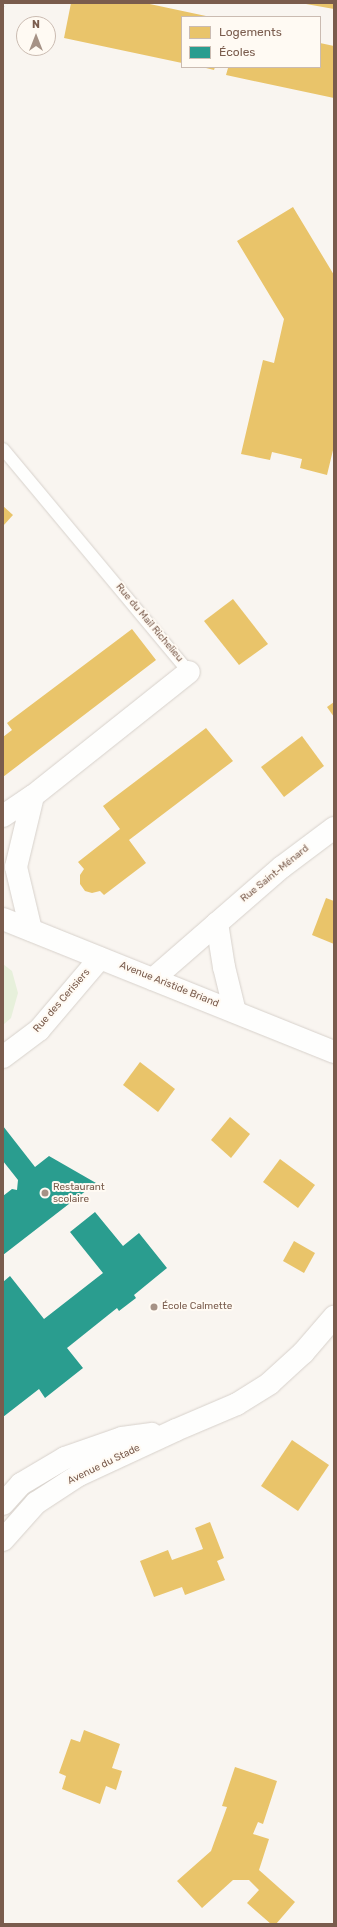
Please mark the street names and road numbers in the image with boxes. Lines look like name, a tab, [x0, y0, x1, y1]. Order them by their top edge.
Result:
street label: Rue du Mail Richelieu	[113, 581, 185, 665]
street label: Rue Saint-Ménard	[239, 843, 311, 905]
street label: Avenue Aristide Briand	[117, 960, 221, 1010]
street label: Rue des Cerisiers	[31, 967, 93, 1035]
street label: Avenue du Stade	[66, 1442, 142, 1488]

